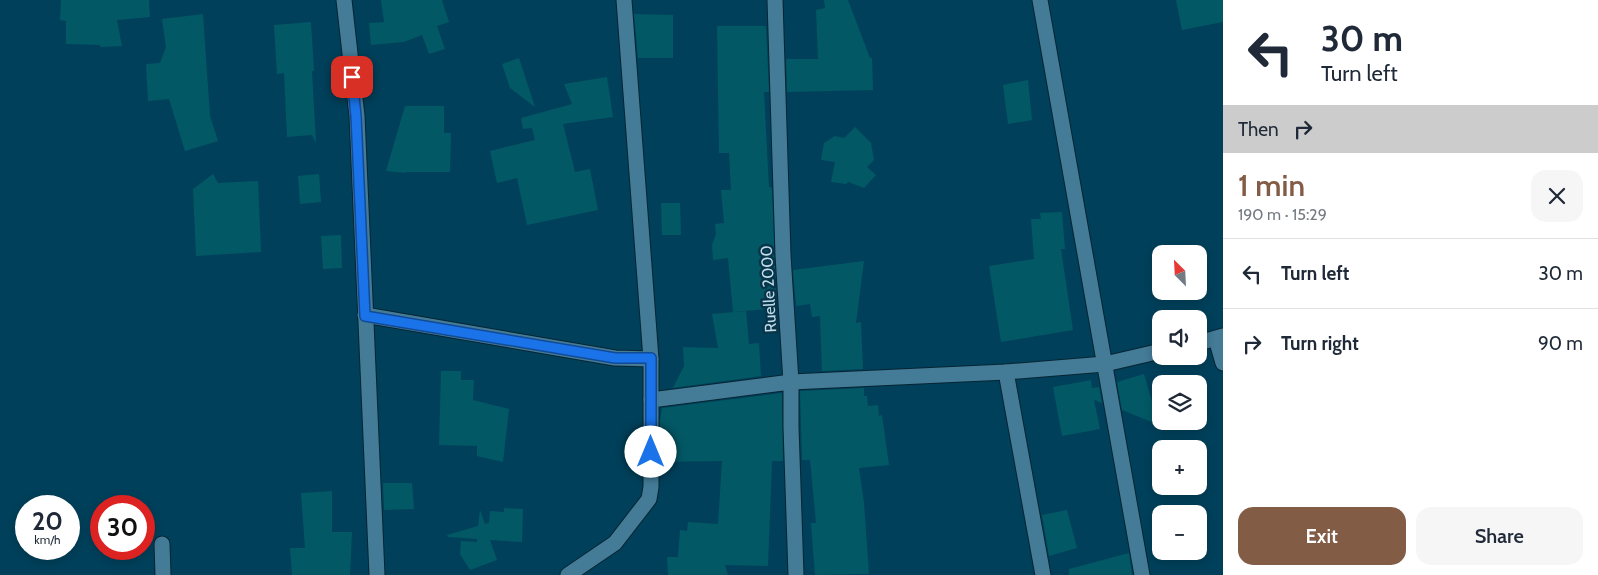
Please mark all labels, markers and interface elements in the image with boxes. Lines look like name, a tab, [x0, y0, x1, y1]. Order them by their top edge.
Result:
text: 30 m	[1321, 17, 1403, 60]
icon: left	[1238, 20, 1303, 85]
pin	[331, 56, 373, 98]
text: Turn left	[1321, 60, 1398, 87]
icon: arrive	[338, 63, 366, 91]
icon: right	[1289, 115, 1317, 143]
text: Then	[1238, 118, 1279, 141]
text: 1 min	[1238, 167, 1305, 204]
button: close	[1531, 170, 1583, 222]
text: 190 m · 15:29	[1238, 205, 1327, 224]
street label: Ruelle 2000	[757, 245, 780, 333]
north arrow	[1152, 245, 1208, 300]
map controls	[1152, 245, 1207, 560]
icon: left	[1238, 260, 1266, 288]
text: Turn left	[1281, 262, 1349, 285]
text: 30 m	[1539, 262, 1583, 285]
button: sound	[1152, 310, 1207, 365]
icon: right	[1238, 330, 1266, 358]
text: Turn right	[1281, 332, 1359, 355]
text: 90 m	[1538, 332, 1583, 355]
button: layers	[1152, 375, 1207, 430]
position arrow	[624, 425, 676, 477]
button: +	[1152, 440, 1207, 495]
speed limit sign: 30	[90, 495, 155, 560]
button: −	[1152, 505, 1207, 560]
text: 20	[32, 506, 63, 536]
button: Exit	[1238, 507, 1406, 565]
button: Share	[1416, 507, 1583, 565]
text: km/h	[34, 532, 61, 547]

